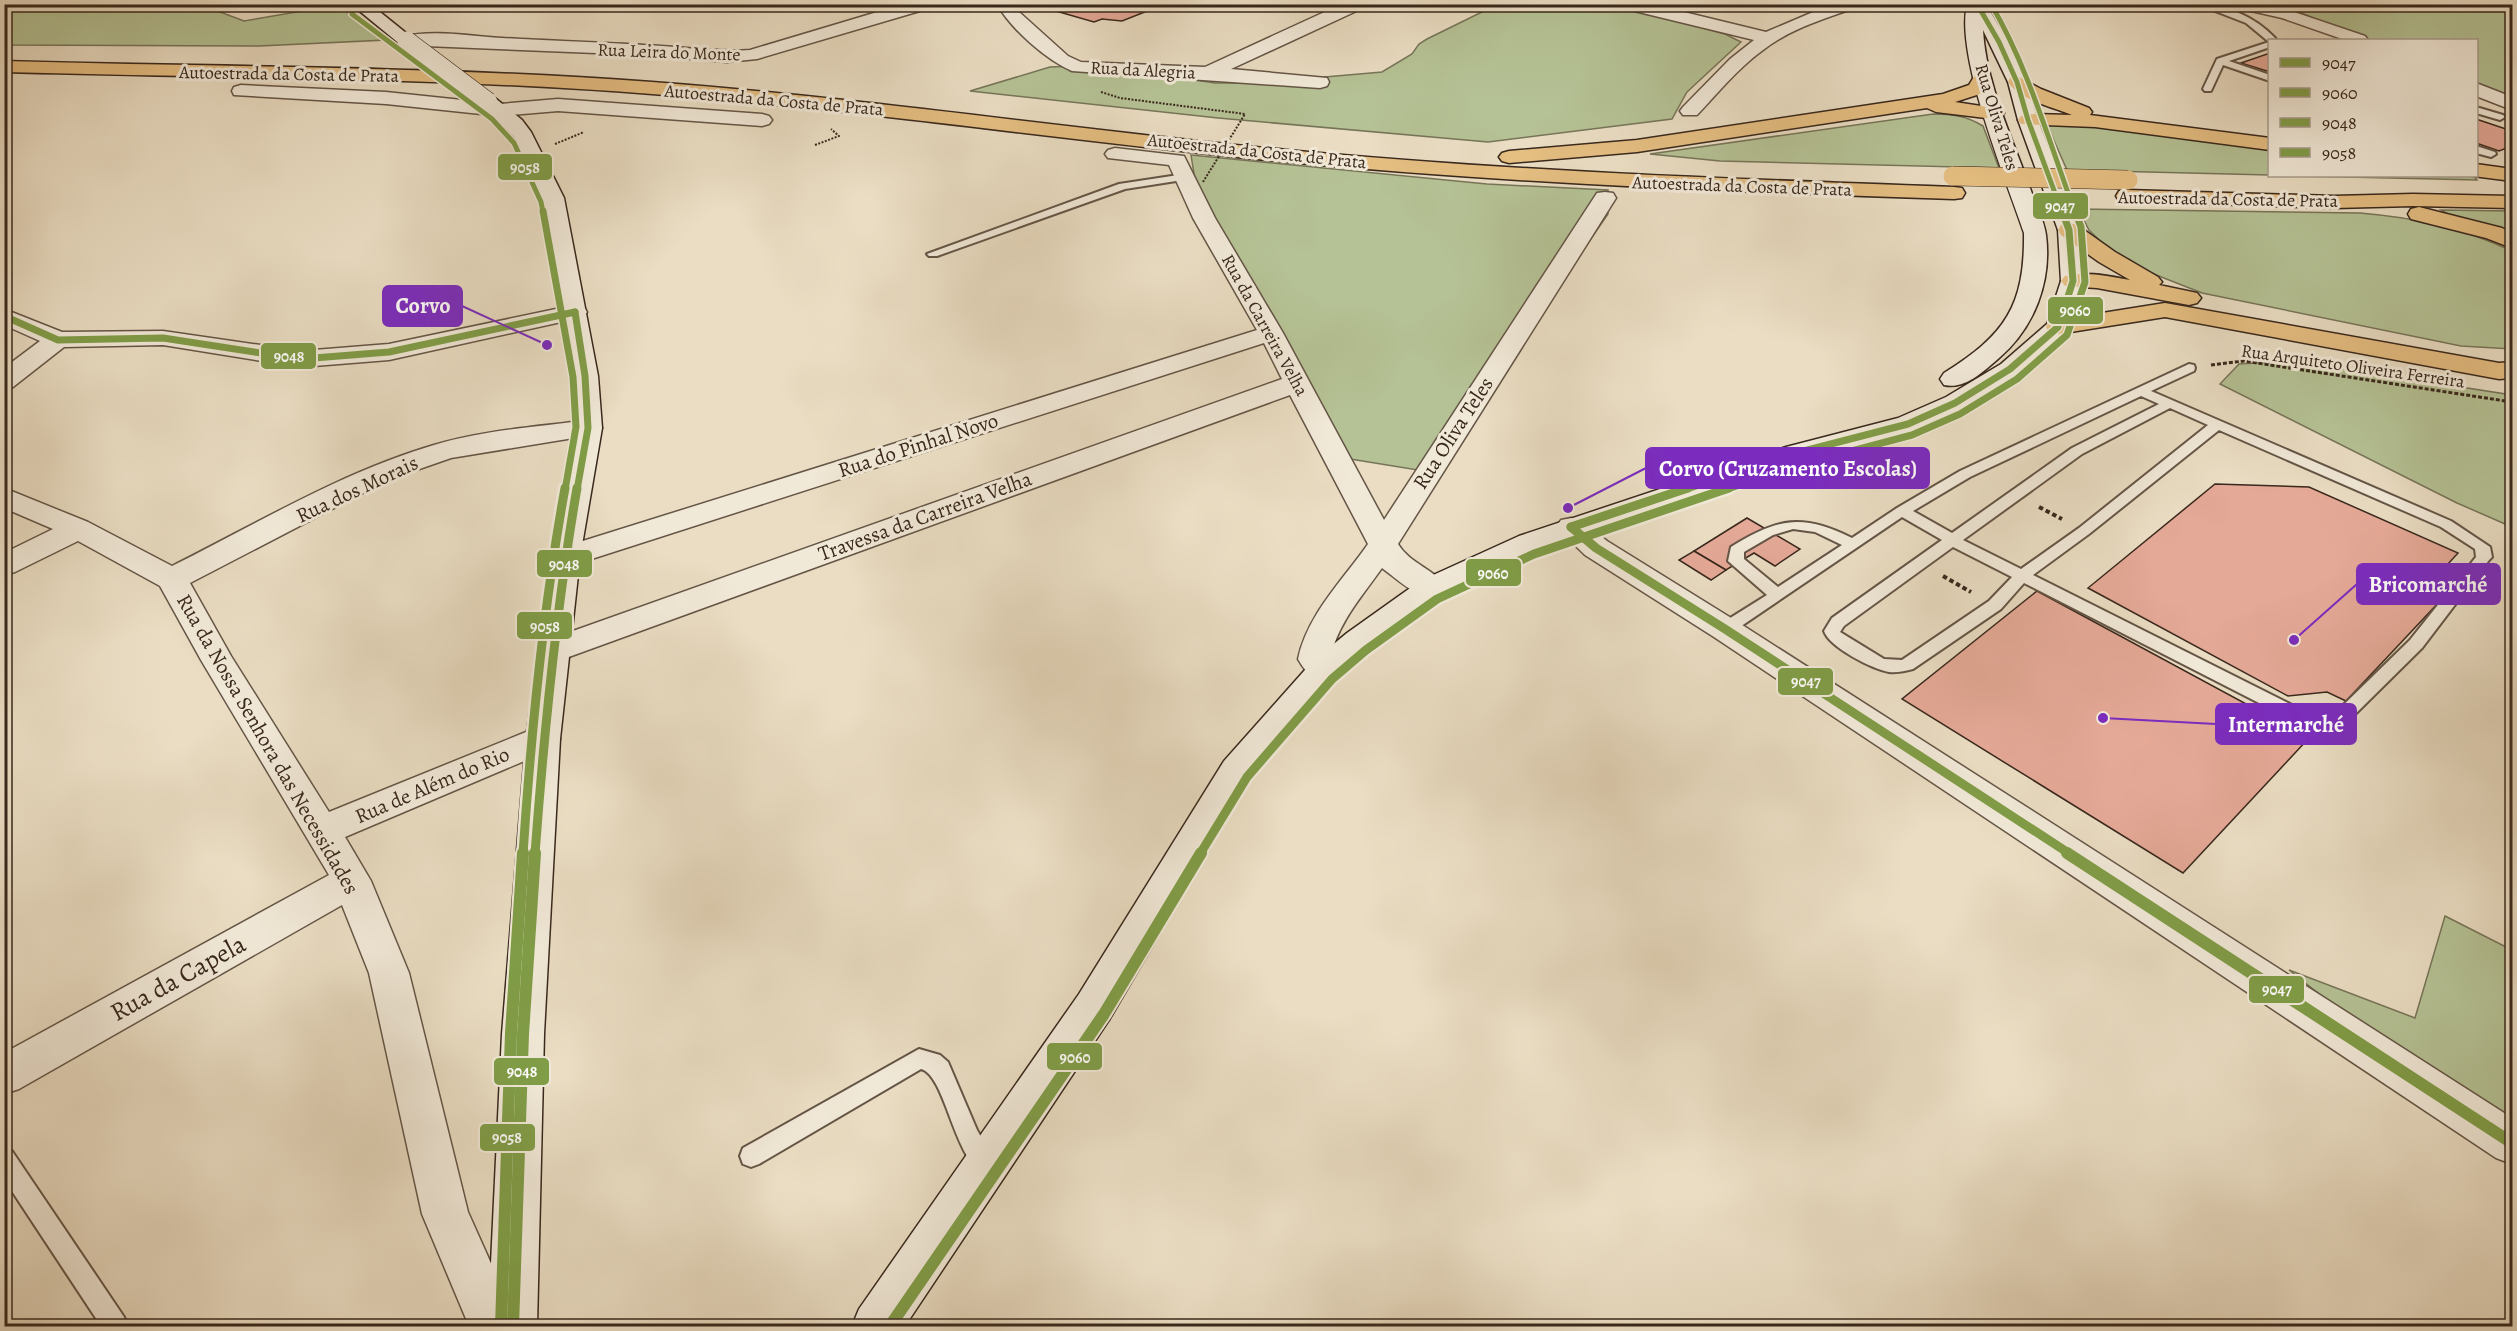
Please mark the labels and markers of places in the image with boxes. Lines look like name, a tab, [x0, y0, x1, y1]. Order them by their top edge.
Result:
callout: Corvo	[383, 286, 462, 326]
callout: Corvo (Cruzamento Escolas)	[1646, 448, 1929, 488]
callout: Bricomarché	[2357, 564, 2500, 604]
callout: Intermarché	[2216, 704, 2356, 744]

